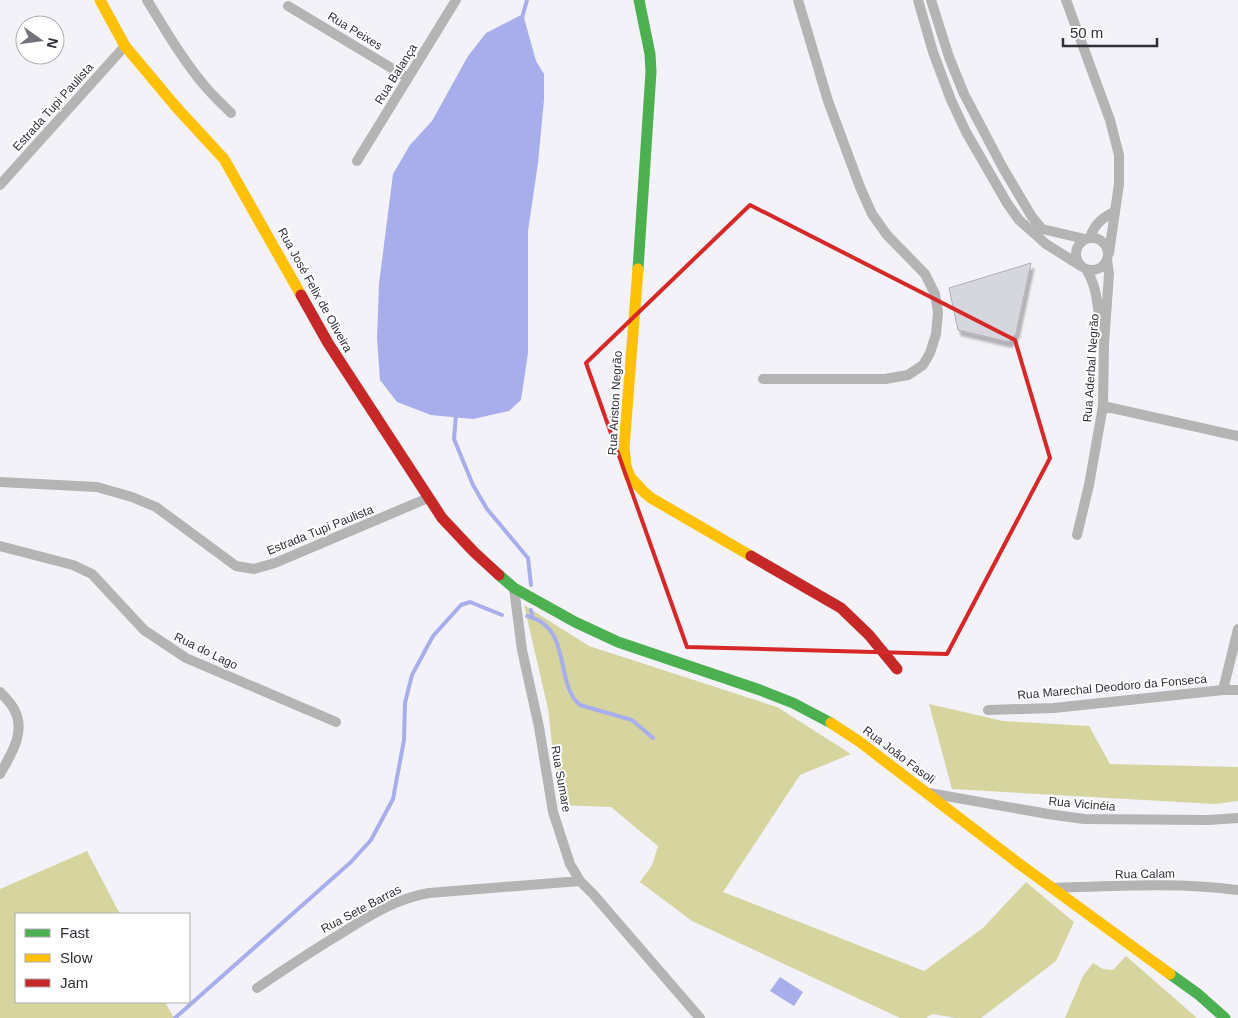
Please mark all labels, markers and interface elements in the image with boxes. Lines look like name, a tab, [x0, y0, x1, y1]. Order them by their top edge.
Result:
street label: Rua Peixes	[325, 9, 385, 53]
north arrow	[15, 15, 65, 65]
scale bar	[1063, 15, 1157, 47]
text: 50 m	[1070, 24, 1103, 41]
text: N	[44, 36, 62, 50]
street label: Rua Balança	[372, 41, 420, 107]
street label: Estrada Tupi Paulista	[10, 60, 96, 154]
street label: Rua José Felix de Oliveira	[275, 225, 355, 355]
street label: Rua Aderbal Negrão	[1080, 313, 1102, 423]
street label: Rua Ariston Negrão	[605, 350, 625, 456]
street label: Estrada Tupi Paulista	[265, 502, 375, 558]
street label: Rua do Lago	[172, 630, 240, 672]
street label: Rua Marechal Deodoro da Fonseca	[1017, 672, 1208, 702]
street label: Rua João Fasoli	[860, 723, 938, 787]
street label: Rua Sumare	[548, 745, 574, 814]
street label: Rua Vicinéia	[1048, 794, 1116, 814]
street label: Rua Calam	[1115, 866, 1175, 882]
street label: Rua Sete Barras	[319, 882, 403, 936]
legend	[15, 913, 190, 1003]
text: Fast	[60, 924, 90, 941]
text: Slow	[60, 949, 93, 966]
text: Jam	[60, 974, 88, 991]

